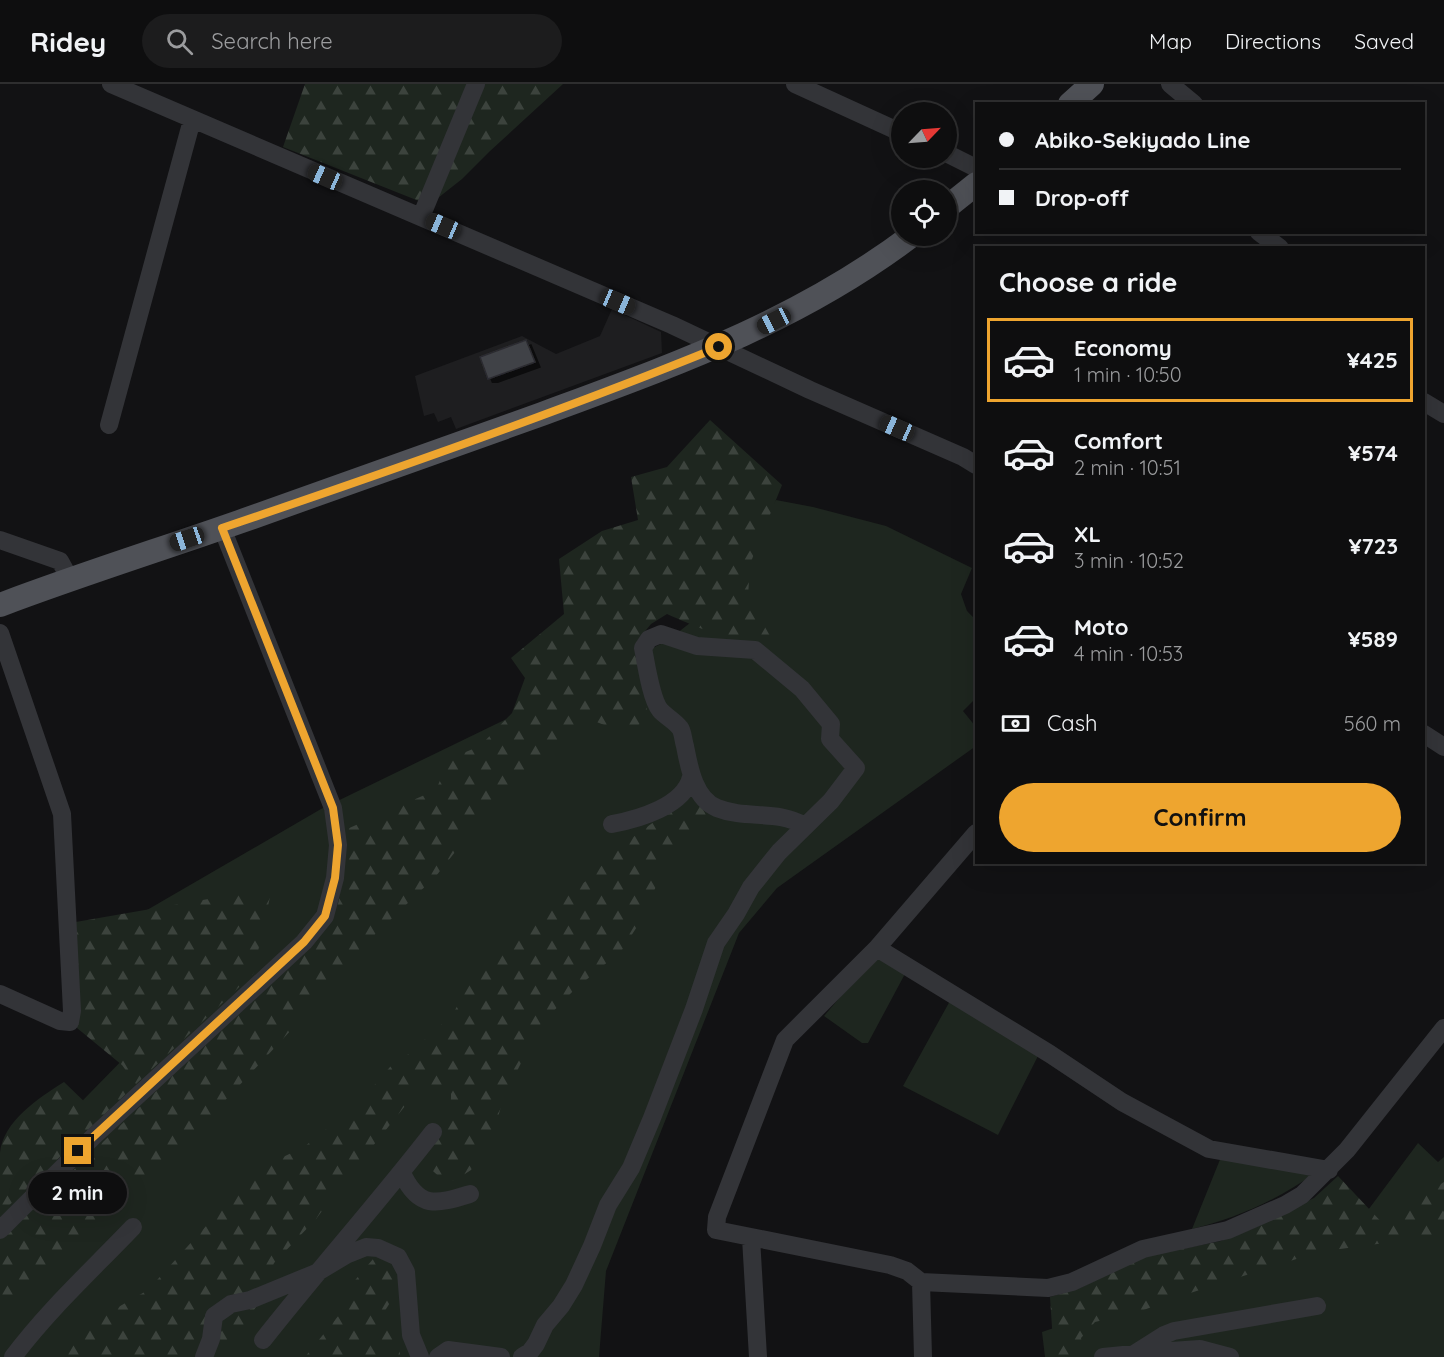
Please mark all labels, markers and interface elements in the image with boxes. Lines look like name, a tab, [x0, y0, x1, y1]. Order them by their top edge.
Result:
search box	[142, 14, 562, 68]
text: Ridey	[30, 24, 106, 59]
icon: search	[163, 25, 196, 58]
text: Search here	[211, 27, 333, 55]
text: Map	[1149, 28, 1192, 54]
text: Directions	[1225, 28, 1321, 54]
text: Saved	[1354, 28, 1414, 54]
north arrow	[891, 102, 957, 168]
map controls	[891, 102, 957, 246]
text: Abiko-Sekiyado Line	[1035, 126, 1250, 154]
car	[305, 161, 345, 193]
button: locate	[891, 180, 957, 246]
text: Drop-off	[1035, 184, 1129, 212]
car	[423, 211, 463, 241]
text: Choose a ride	[999, 265, 1177, 299]
car	[598, 287, 638, 317]
car	[754, 305, 794, 337]
route start	[705, 333, 732, 360]
icon: car	[1002, 333, 1056, 387]
text: Economy	[1074, 334, 1172, 362]
text: ¥425	[1347, 346, 1398, 374]
text: 1 min · 10:50	[1074, 362, 1182, 387]
car	[877, 412, 917, 444]
icon: car	[1002, 426, 1056, 480]
text: Comfort	[1074, 427, 1163, 455]
text: ¥574	[1348, 439, 1398, 467]
text: 2 min · 10:51	[1074, 455, 1181, 480]
icon: car	[1002, 519, 1056, 573]
text: XL	[1074, 520, 1101, 548]
car	[167, 525, 207, 553]
text: ¥723	[1348, 532, 1398, 560]
text: 3 min · 10:52	[1074, 548, 1184, 573]
icon: car	[1002, 612, 1056, 666]
text: Moto	[1074, 613, 1128, 641]
text: ¥589	[1348, 625, 1398, 653]
text: 4 min · 10:53	[1074, 641, 1183, 666]
icon: cash	[999, 707, 1032, 740]
text: Cash	[1047, 709, 1098, 737]
text: 560 m	[1344, 711, 1401, 736]
button: Confirm	[999, 783, 1401, 852]
route end	[64, 1137, 91, 1164]
callout: 2 min	[28, 1172, 128, 1214]
text: 2 min	[51, 1180, 104, 1205]

